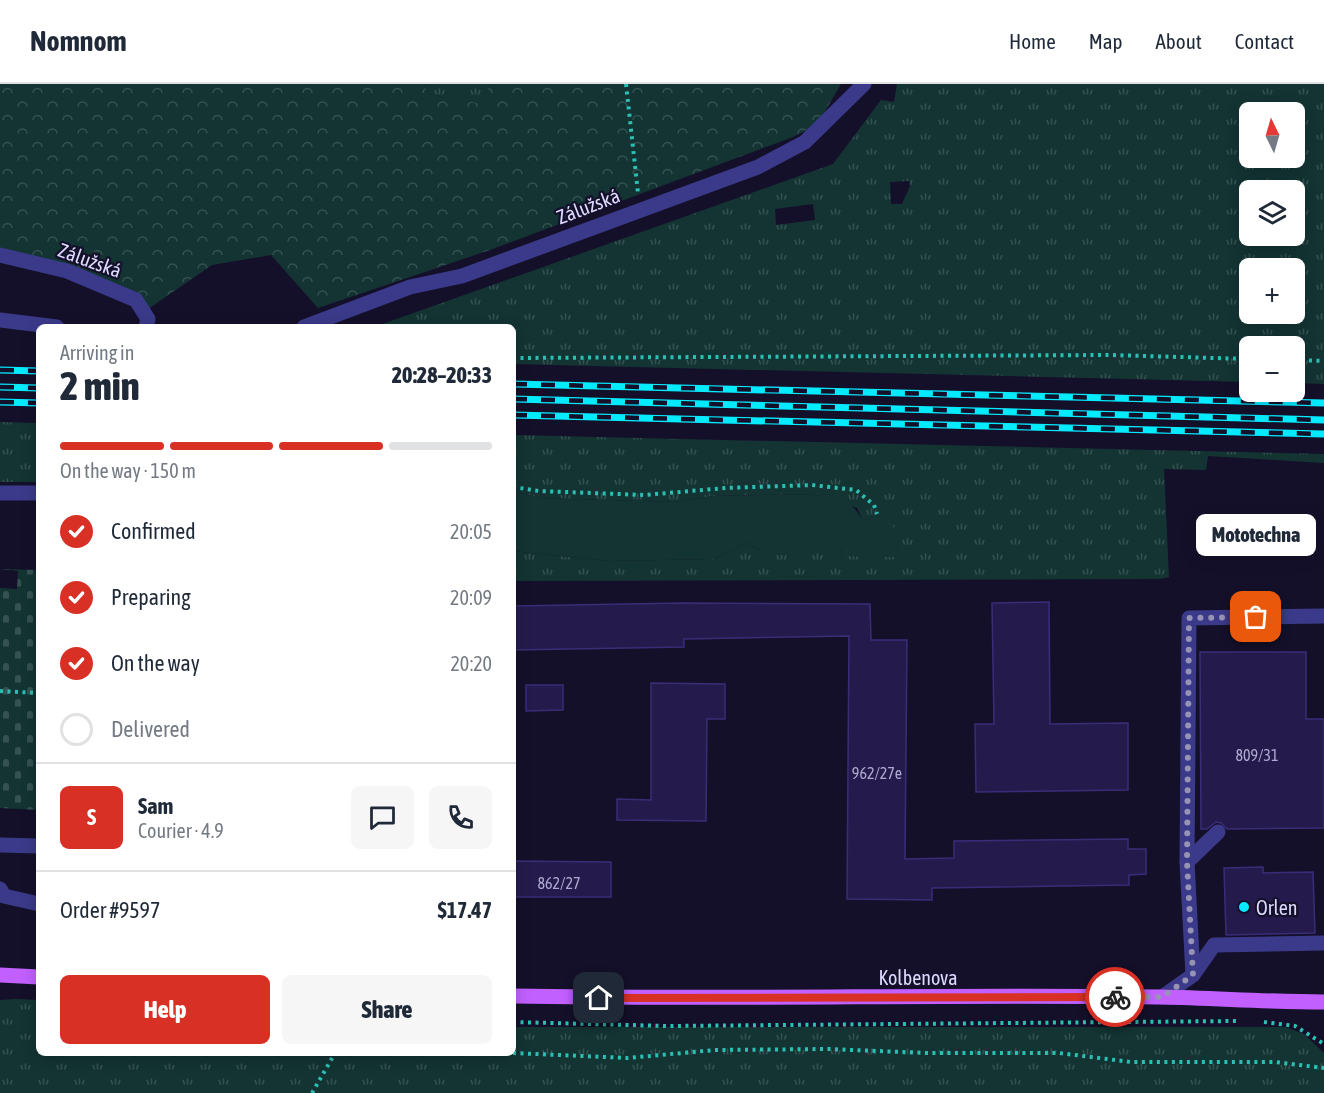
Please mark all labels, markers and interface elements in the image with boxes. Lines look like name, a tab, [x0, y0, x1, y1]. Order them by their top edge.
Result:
text: Nomnom	[30, 25, 127, 57]
text: Home	[1009, 29, 1056, 53]
text: Map	[1089, 29, 1123, 53]
text: About	[1156, 29, 1202, 53]
text: Contact	[1235, 29, 1294, 53]
north arrow	[1239, 102, 1305, 168]
map controls	[1239, 102, 1305, 402]
button: layers	[1239, 180, 1305, 246]
street label: Zálužská	[553, 184, 623, 228]
street label: Zálužská	[55, 238, 125, 282]
button: +	[1239, 258, 1305, 324]
button: −	[1239, 336, 1305, 402]
text: Arriving in	[60, 341, 134, 364]
text: 20:28–20:33	[392, 362, 492, 388]
text: 2 min	[60, 364, 140, 408]
text: On the way · 150 m	[60, 459, 196, 482]
icon: check	[60, 515, 93, 548]
callout: Mototechna	[1196, 515, 1316, 557]
text: Confirmed	[111, 518, 196, 544]
text: 20:05	[450, 520, 492, 543]
text: Mototechna	[1212, 523, 1300, 546]
icon: check	[60, 581, 93, 614]
text: Preparing	[111, 584, 191, 610]
text: 20:09	[450, 586, 492, 609]
pin	[1230, 591, 1281, 642]
icon: bag	[1239, 600, 1272, 633]
icon: check	[60, 647, 93, 680]
text: On the way	[111, 650, 200, 676]
text: 20:20	[450, 652, 492, 675]
text: Delivered	[111, 716, 190, 742]
house number: 809/31	[1235, 746, 1279, 764]
house number: 962/27e	[852, 764, 902, 782]
button: chat	[351, 786, 414, 849]
button: phone	[429, 786, 492, 849]
text: Sam	[138, 793, 173, 819]
text: S	[87, 804, 96, 830]
text: Courier · 4.9	[138, 819, 224, 842]
house number: 862/27	[537, 874, 581, 892]
place label: Orlen	[1256, 896, 1297, 919]
text: Order #9597	[60, 897, 160, 923]
text: $17.47	[437, 897, 492, 923]
marker: Orlen	[1237, 900, 1251, 914]
street label: Kolbenova	[879, 966, 957, 989]
courier	[1085, 967, 1145, 1027]
pin	[573, 972, 624, 1023]
button: Help	[60, 975, 270, 1044]
button: Share	[282, 975, 492, 1044]
icon: home	[582, 981, 615, 1014]
icon: bike	[1099, 981, 1132, 1014]

